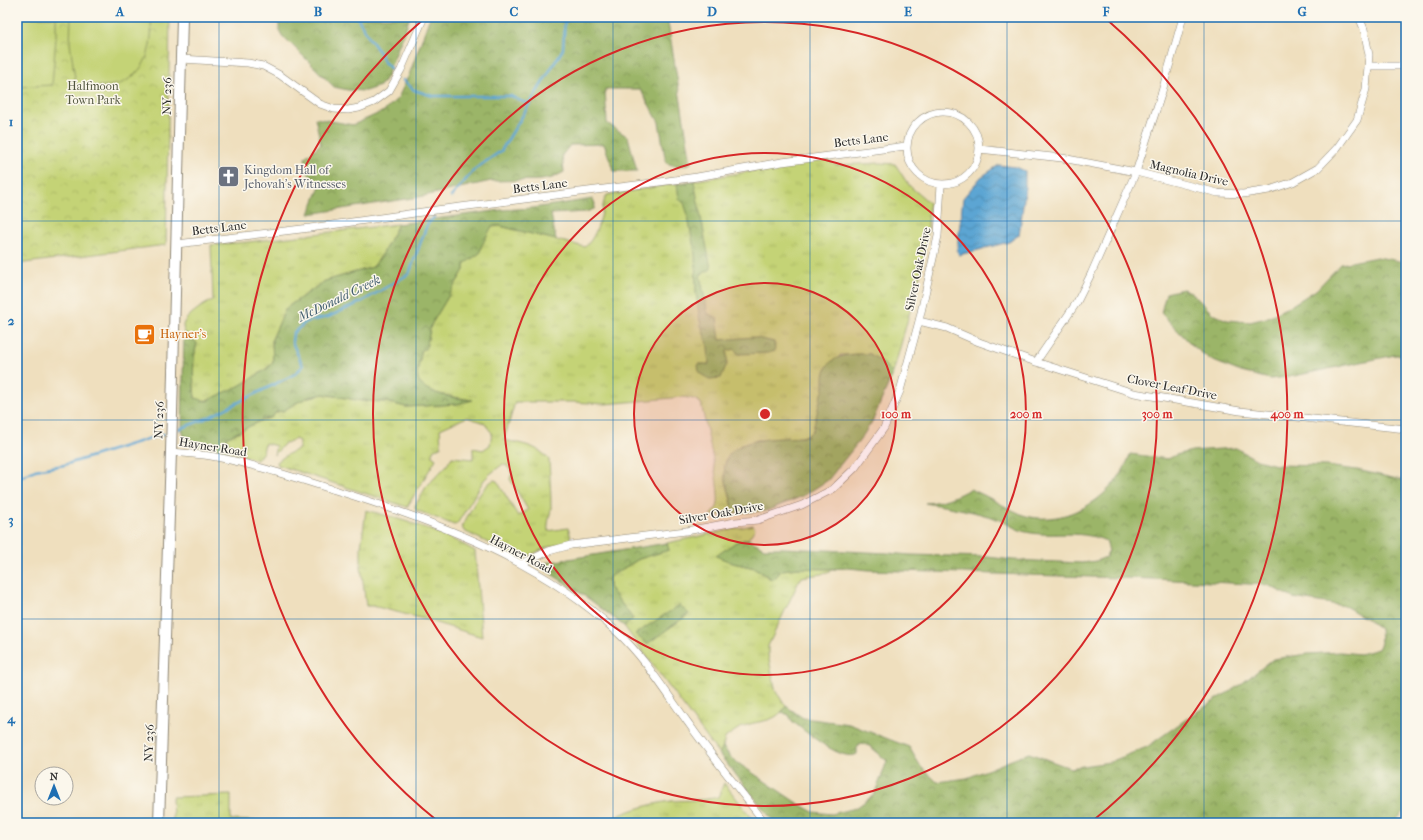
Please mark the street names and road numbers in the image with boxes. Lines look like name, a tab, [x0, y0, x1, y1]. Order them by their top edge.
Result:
street label: NY 236	[160, 77, 174, 115]
street label: Betts Lane	[833, 130, 889, 150]
street label: Magnolia Drive	[1148, 157, 1230, 189]
street label: Betts Lane	[512, 176, 568, 196]
street label: Betts Lane	[191, 218, 247, 238]
street label: Silver Oak Drive	[902, 226, 934, 312]
street label: Clover Leaf Drive	[1126, 371, 1218, 403]
street label: NY 236	[151, 400, 167, 439]
street label: Hayner Road	[178, 435, 248, 459]
street label: Silver Oak Drive	[678, 499, 764, 527]
street label: Hayner Road	[488, 532, 555, 576]
street label: NY 236	[141, 723, 157, 762]

